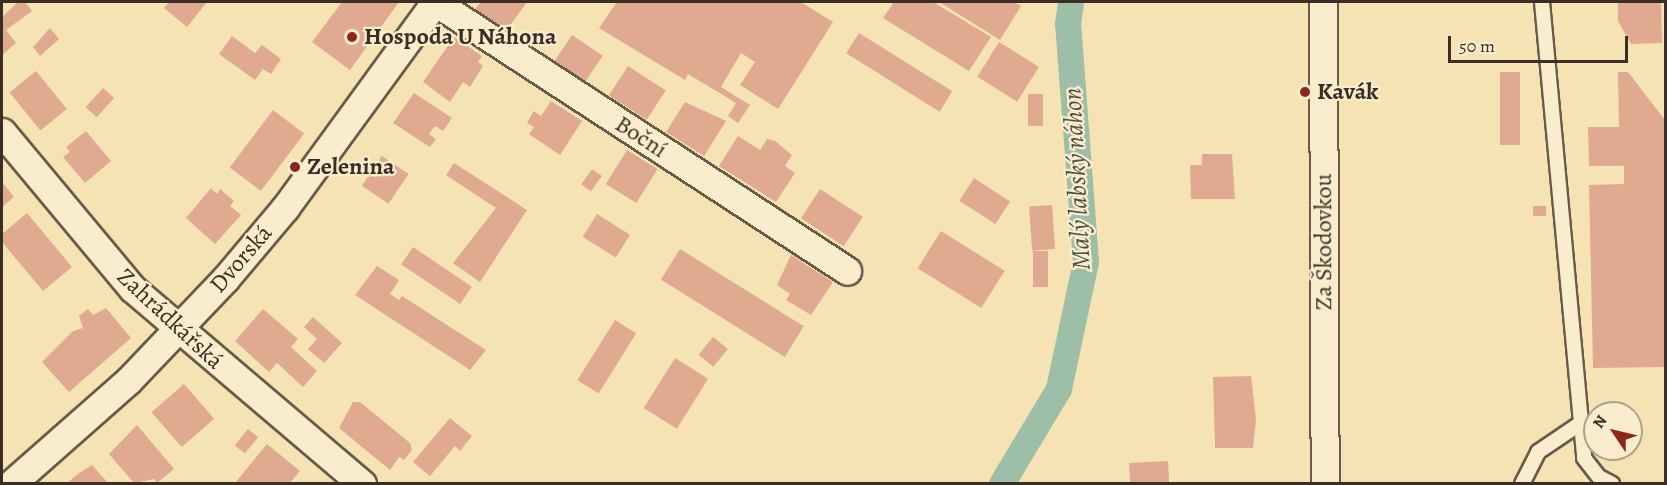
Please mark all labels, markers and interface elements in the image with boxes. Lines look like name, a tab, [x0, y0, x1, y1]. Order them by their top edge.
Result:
place label: Hospoda U Náhona	[364, 23, 557, 51]
scale bar	[1451, 24, 1631, 62]
marker: Hospoda U Náhona	[345, 30, 359, 44]
text: 50 m	[1459, 34, 1495, 58]
place label: Kavák	[1317, 78, 1379, 106]
marker: Kavák	[1298, 85, 1312, 99]
water label: Malý labský náhon	[1057, 87, 1097, 271]
street label: Boční	[610, 110, 672, 164]
place label: Zelenina	[307, 153, 395, 181]
marker: Zelenina	[288, 160, 302, 174]
street label: Za Škodovkou	[1310, 174, 1338, 310]
street label: Dvorská	[204, 219, 278, 299]
street label: Zahrádkářská	[111, 263, 229, 375]
north arrow	[1583, 401, 1643, 461]
text: N	[1588, 411, 1612, 433]

